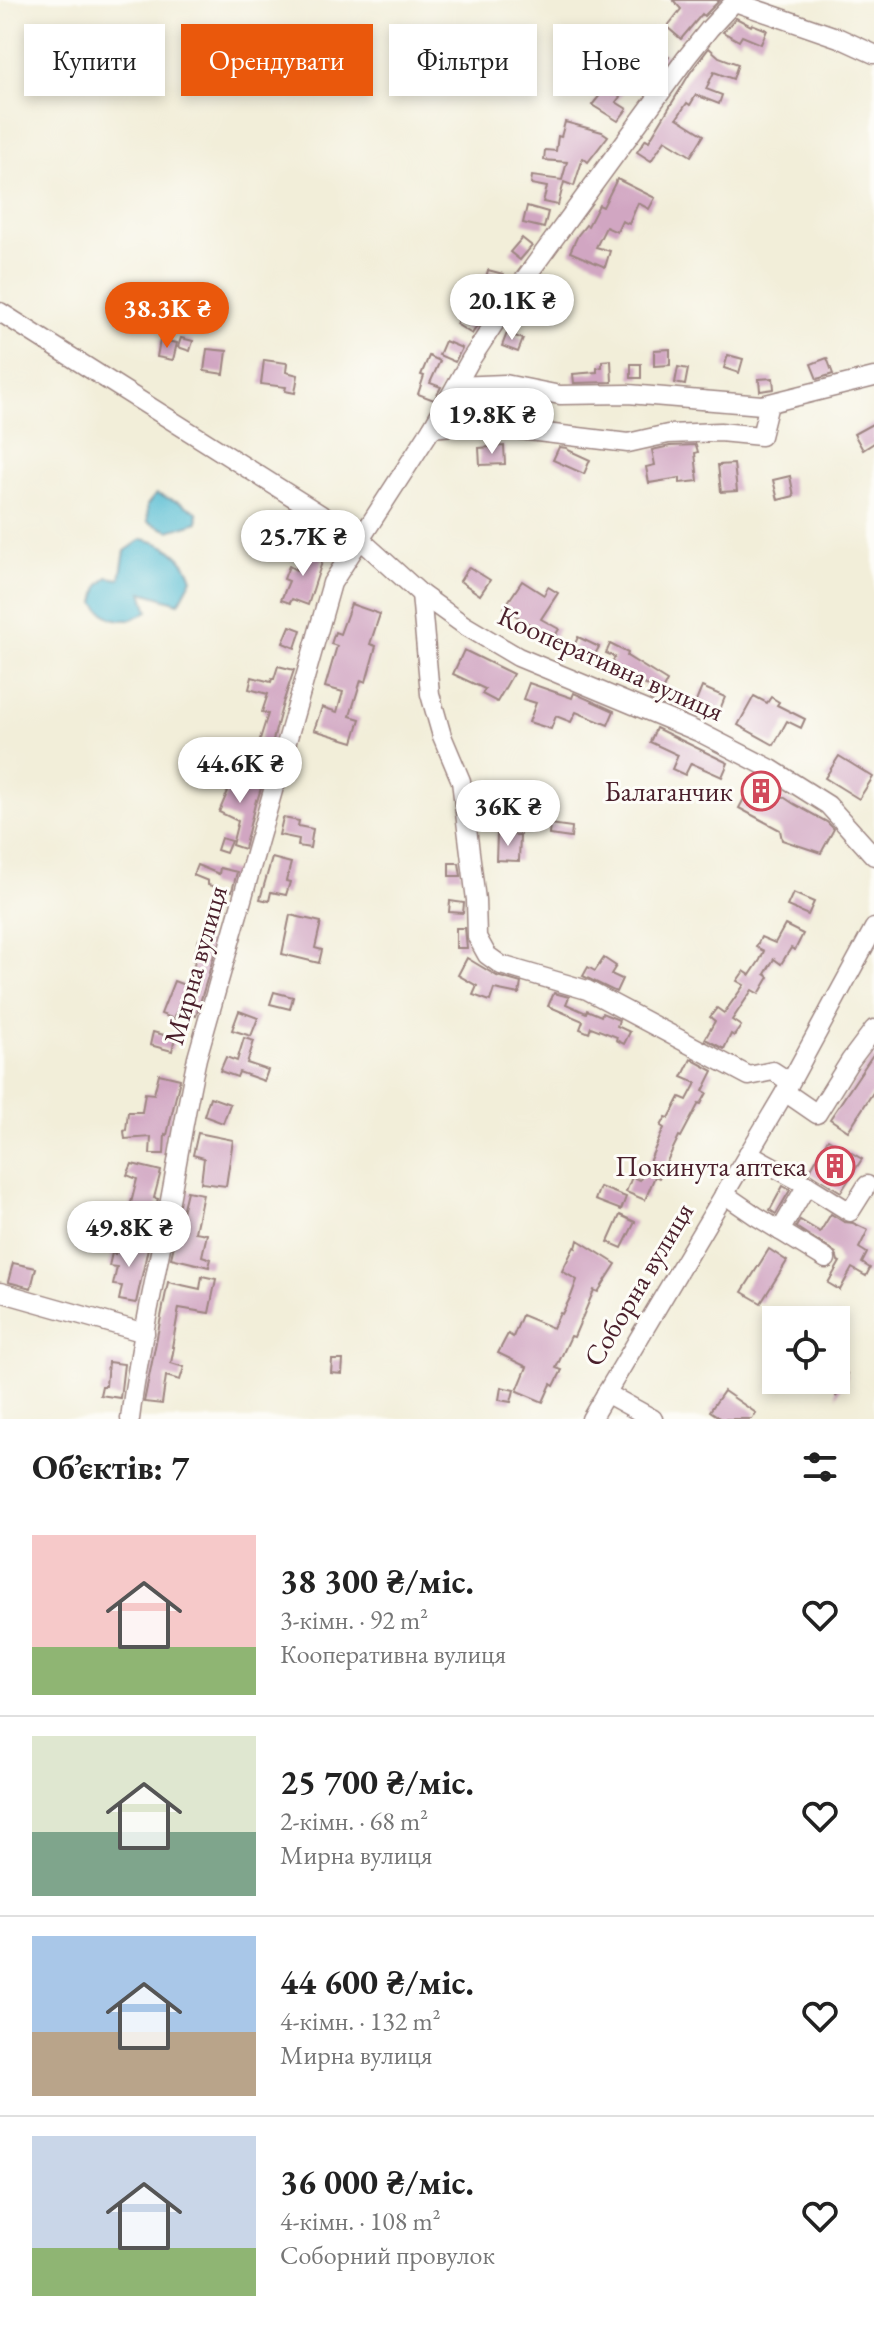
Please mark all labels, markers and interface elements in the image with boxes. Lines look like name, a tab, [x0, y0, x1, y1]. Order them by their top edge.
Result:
chip: Купити	[24, 24, 165, 96]
chip: Орендувати	[181, 24, 373, 96]
chip: Фільтри	[389, 24, 537, 96]
chip: Нове	[553, 24, 668, 96]
pin: 20.1K ₴	[438, 274, 586, 342]
pin: 38.3K ₴	[93, 282, 241, 350]
text: 20.1K ₴	[468, 283, 556, 317]
text: 38.3K ₴	[123, 291, 211, 325]
pin: 19.8K ₴	[418, 388, 566, 456]
text: 19.8K ₴	[448, 397, 536, 431]
pin: 25.7K ₴	[229, 510, 377, 578]
text: 25.7K ₴	[259, 519, 347, 553]
street label: Кооперативна вулиця	[492, 597, 730, 729]
pin: 44.6K ₴	[166, 737, 314, 805]
text: 44.6K ₴	[196, 746, 284, 780]
building icon: Балаганчик	[740, 770, 782, 812]
place label: Балаганчик	[604, 773, 733, 809]
pin: 36K ₴	[452, 780, 564, 848]
text: 36K ₴	[474, 789, 542, 823]
street label: Мирна вулиця	[155, 881, 235, 1049]
building icon: Покинута аптека	[814, 1145, 856, 1187]
place label: Покинута аптека	[615, 1148, 808, 1184]
street label: Соборна вулиця	[575, 1195, 701, 1373]
pin: 49.8K ₴	[55, 1201, 203, 1269]
text: 49.8K ₴	[85, 1210, 173, 1244]
map controls	[762, 1306, 850, 1394]
button: locate	[762, 1306, 850, 1394]
text: Об’єктів: 7	[32, 1445, 189, 1489]
icon: filters	[798, 1445, 842, 1489]
text: 38 300 ₴/міс.	[280, 1559, 474, 1603]
icon: home	[96, 1567, 192, 1663]
icon: heart	[798, 1593, 842, 1637]
text: 3-кімн. · 92 m²	[280, 1603, 428, 1637]
text: Кооперативна вулиця	[280, 1637, 506, 1671]
text: 25 700 ₴/міс.	[280, 1760, 474, 1804]
icon: home	[96, 1768, 192, 1864]
icon: heart	[798, 1794, 842, 1838]
text: 2-кімн. · 68 m²	[280, 1804, 428, 1838]
text: Мирна вулиця	[280, 1838, 432, 1872]
text: 44 600 ₴/міс.	[280, 1960, 474, 2004]
icon: home	[96, 1968, 192, 2064]
icon: heart	[798, 1994, 842, 2038]
text: 4-кімн. · 132 m²	[280, 2004, 440, 2038]
text: Мирна вулиця	[280, 2038, 432, 2072]
text: 36 000 ₴/міс.	[280, 2160, 474, 2204]
icon: home	[96, 2168, 192, 2264]
icon: heart	[798, 2194, 842, 2238]
text: 4-кімн. · 108 m²	[280, 2204, 440, 2238]
text: Соборний провулок	[280, 2238, 495, 2272]

